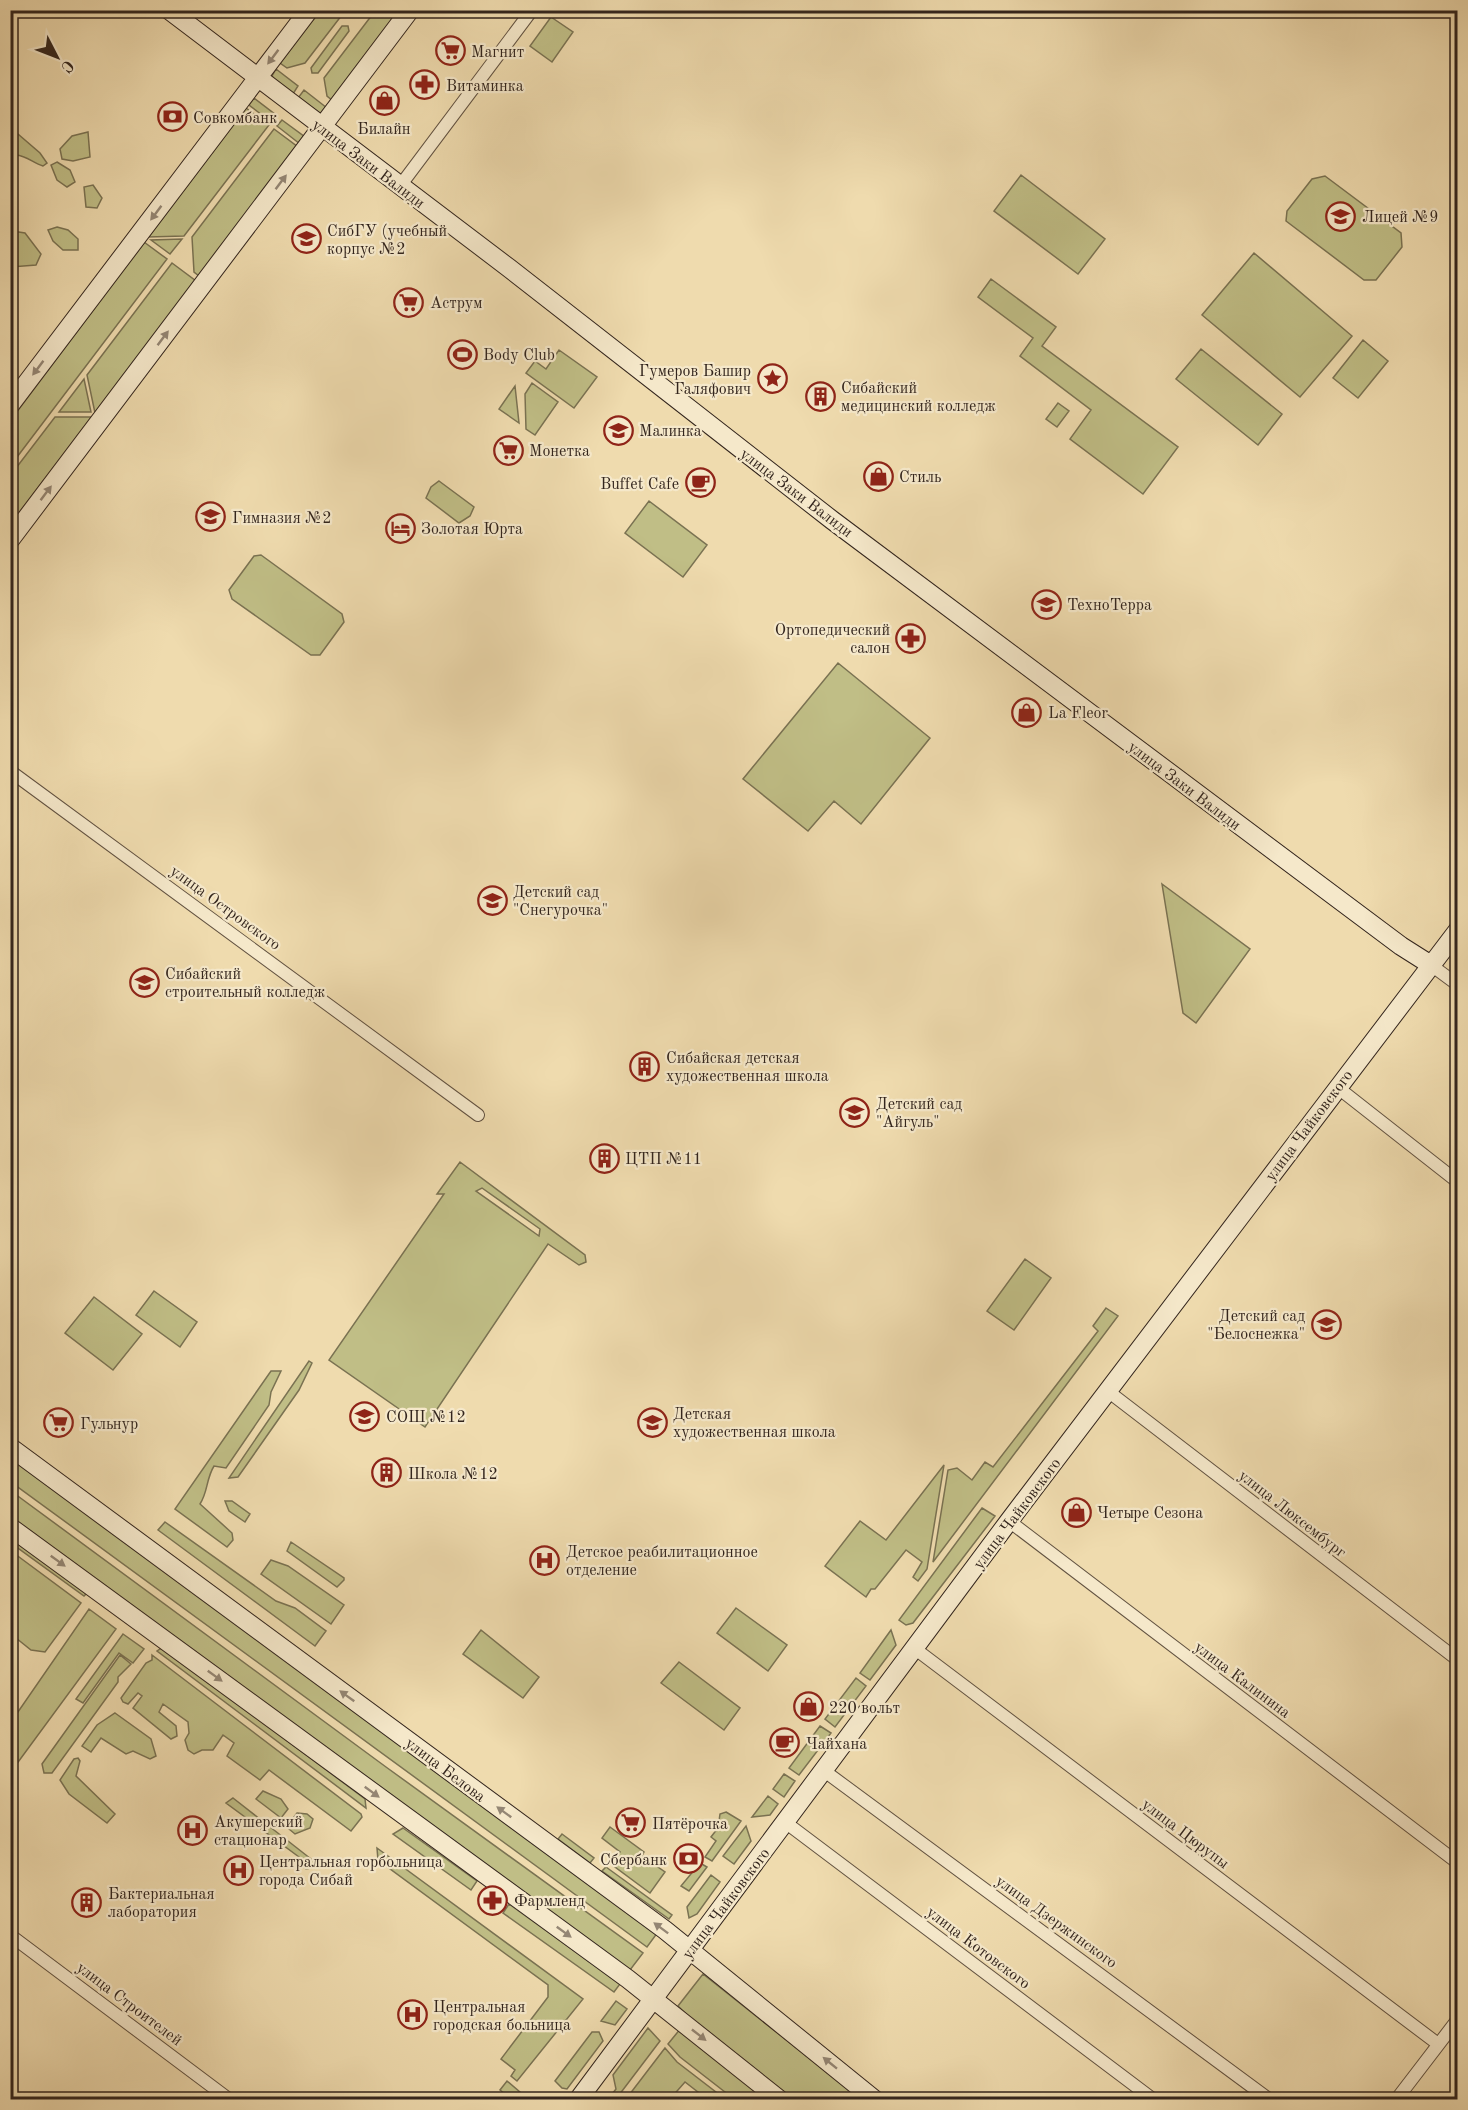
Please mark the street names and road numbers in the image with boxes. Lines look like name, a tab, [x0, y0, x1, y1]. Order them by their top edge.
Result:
street label: улица Заки Валиди	[308, 117, 427, 212]
street label: улица Заки Валиди	[736, 446, 855, 541]
street label: улица Заки Валиди	[1124, 739, 1243, 834]
street label: улица Островского	[167, 863, 283, 954]
street label: улица Чайковского	[1263, 1068, 1356, 1185]
street label: улица Чайковского	[971, 1456, 1064, 1573]
street label: улица Люксембург	[1235, 1468, 1349, 1561]
street label: улица Калинина	[1191, 1639, 1293, 1722]
street label: улица Белова	[402, 1735, 488, 1806]
street label: улица Цюрупы	[1138, 1797, 1231, 1872]
street label: улица Чайковского	[680, 1846, 773, 1963]
street label: улица Дзержинского	[992, 1873, 1120, 1972]
street label: улица Котовского	[923, 1905, 1033, 1993]
street label: улица Строителей	[73, 1960, 185, 2049]

